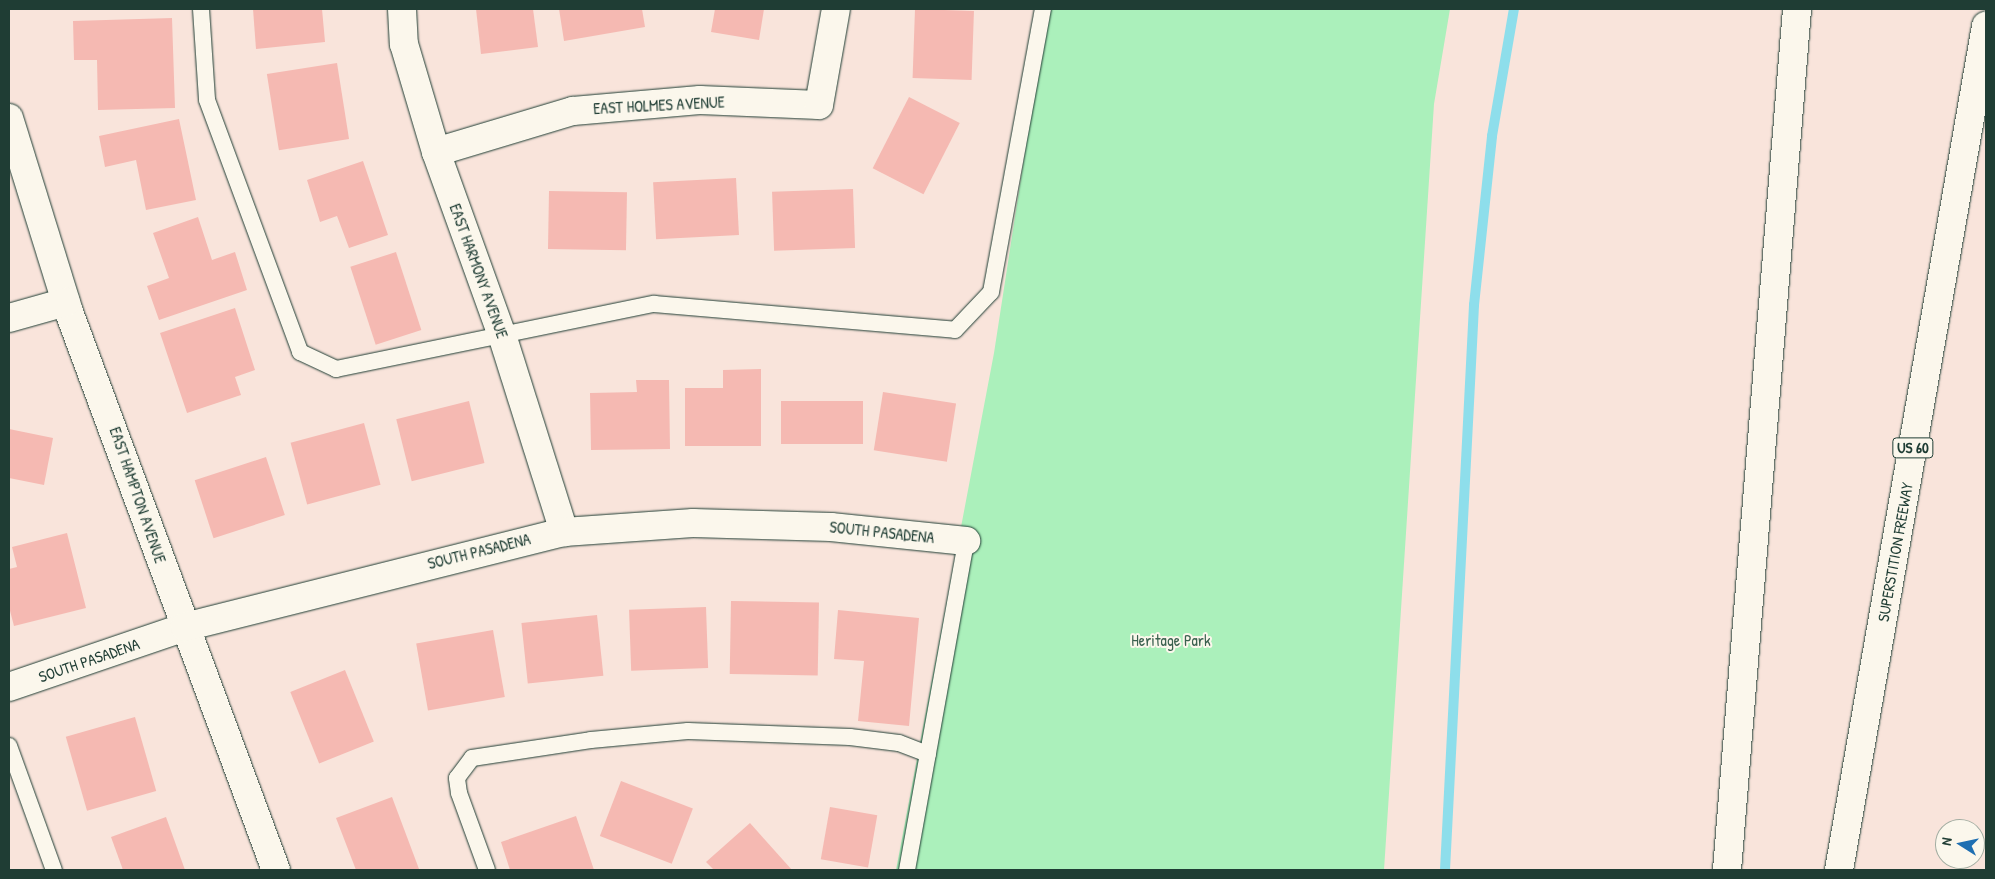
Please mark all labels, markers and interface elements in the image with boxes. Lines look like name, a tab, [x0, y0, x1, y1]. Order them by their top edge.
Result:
street label: EAST HOLMES AVENUE	[593, 92, 725, 118]
street label: EAST HARMONY AVENUE	[446, 201, 512, 341]
street label: EAST HAMPTON AVENUE	[106, 424, 170, 566]
road number: US 60	[1892, 436, 1934, 460]
street label: SUPERSTITION FREEWAY	[1873, 481, 1917, 623]
street label: SOUTH PASADENA	[829, 517, 935, 547]
street label: SOUTH PASADENA	[426, 529, 532, 573]
park label: Heritage Park	[1131, 630, 1211, 650]
street label: SOUTH PASADENA	[36, 634, 142, 686]
north arrow	[1935, 819, 1985, 869]
text: N	[1936, 836, 1956, 847]

